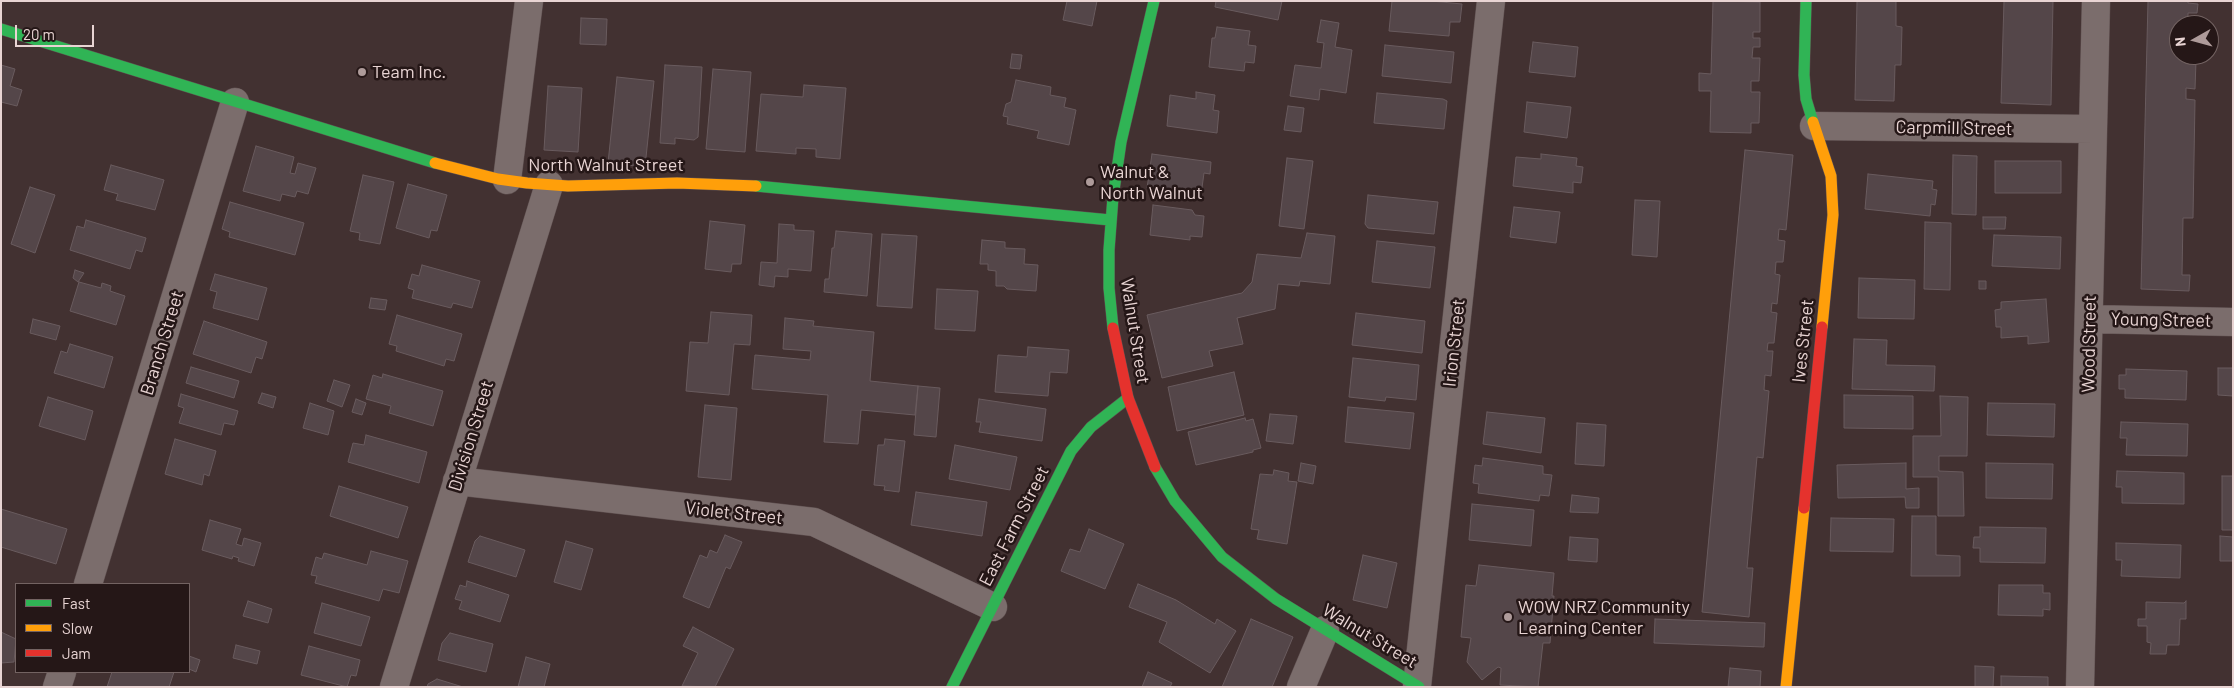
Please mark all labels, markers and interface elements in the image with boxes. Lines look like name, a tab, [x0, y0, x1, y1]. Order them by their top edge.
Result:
scale bar	[18, 15, 96, 47]
north arrow	[2169, 15, 2219, 65]
text: 20 m	[23, 25, 55, 43]
text: N	[2171, 36, 2189, 47]
place label: Team Inc.	[372, 61, 446, 83]
marker: Team Inc.	[356, 66, 368, 78]
street label: Carpmill Street	[1895, 116, 2013, 140]
street label: North Walnut Street	[528, 154, 684, 176]
place label: Walnut & North Walnut	[1100, 161, 1203, 203]
marker: Walnut & North Walnut	[1084, 176, 1096, 188]
street label: Walnut Street	[1116, 277, 1154, 385]
street label: Branch Street	[136, 288, 188, 398]
street label: Wood Street	[2077, 295, 2101, 393]
street label: Irion Street	[1439, 298, 1469, 388]
street label: Ives Street	[1788, 298, 1818, 384]
street label: Young Street	[2111, 308, 2211, 332]
street label: Division Street	[444, 378, 498, 494]
street label: East Farm Street	[974, 462, 1054, 590]
street label: Violet Street	[684, 497, 784, 529]
legend	[15, 583, 190, 673]
text: Fast	[62, 594, 90, 612]
place label: WOW NRZ Community Learning Center	[1518, 596, 1690, 638]
street label: Walnut Street	[1319, 599, 1421, 673]
marker: WOW NRZ Community Learning Center	[1502, 611, 1514, 623]
text: Slow	[62, 619, 93, 637]
text: Jam	[62, 644, 91, 662]

